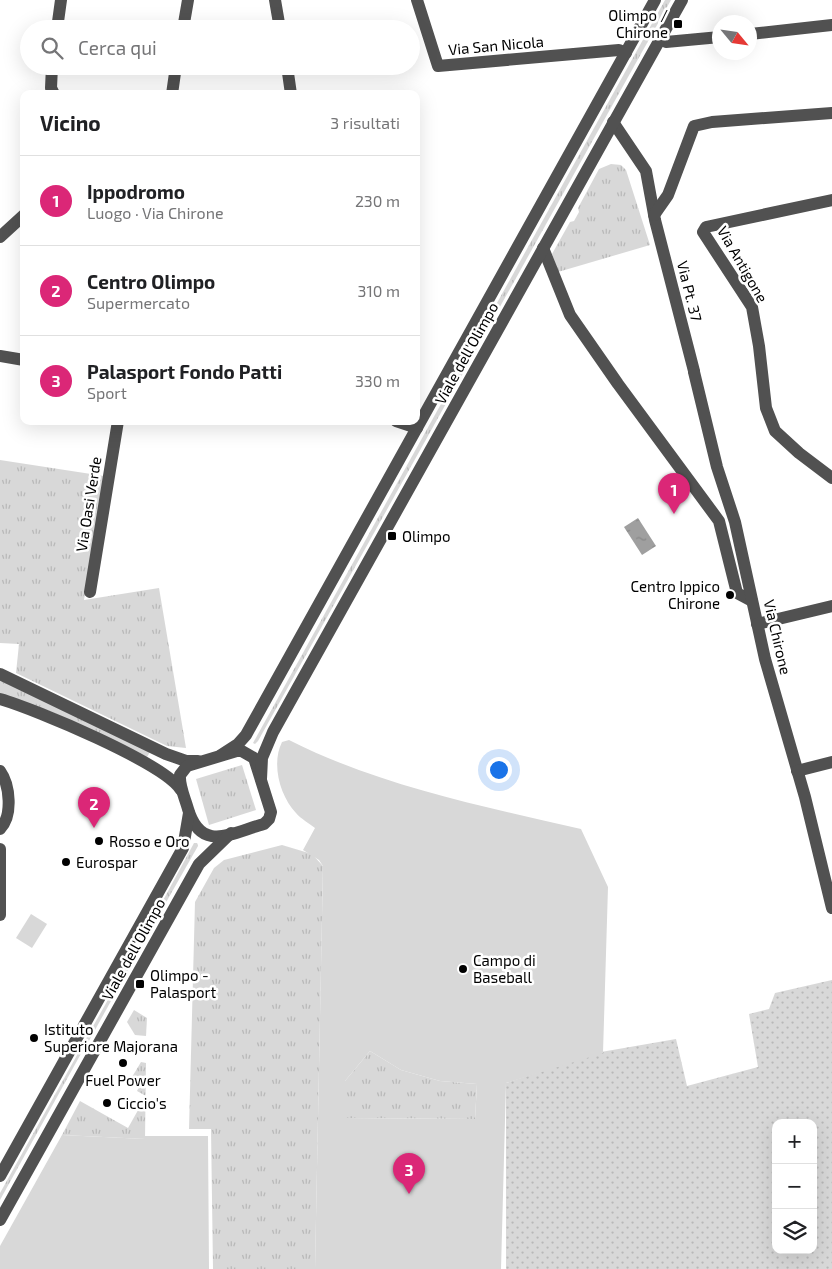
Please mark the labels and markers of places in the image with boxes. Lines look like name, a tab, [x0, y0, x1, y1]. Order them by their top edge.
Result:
place label: Olimpo / Chirone	[608, 6, 668, 41]
marker: Olimpo / Chirone	[672, 18, 684, 30]
pin: 1	[658, 473, 690, 514]
place label: Olimpo	[402, 527, 451, 545]
marker: Olimpo	[386, 530, 398, 542]
place label: Centro Ippico Chirone	[630, 577, 720, 612]
marker: Centro Ippico Chirone	[724, 589, 736, 601]
pin: 2	[78, 787, 110, 828]
place label: Rosso e Oro	[109, 832, 190, 850]
marker: Rosso e Oro	[93, 835, 105, 847]
place label: Eurospar	[76, 853, 138, 871]
marker: Eurospar	[60, 856, 72, 868]
place label: Campo di Baseball	[473, 951, 536, 986]
marker: Campo di Baseball	[457, 963, 469, 975]
place label: Olimpo - Palasport	[150, 966, 217, 1001]
marker: Olimpo - Palasport	[134, 978, 146, 990]
place label: Istituto Superiore Majorana	[44, 1020, 178, 1056]
marker: Istituto Superiore Majorana	[28, 1032, 40, 1044]
marker: Fuel Power	[117, 1057, 129, 1069]
place label: Fuel Power	[85, 1071, 161, 1089]
place label: Ciccio's	[117, 1094, 167, 1112]
marker: Ciccio's	[101, 1097, 113, 1109]
pin: 3	[393, 1153, 425, 1194]

